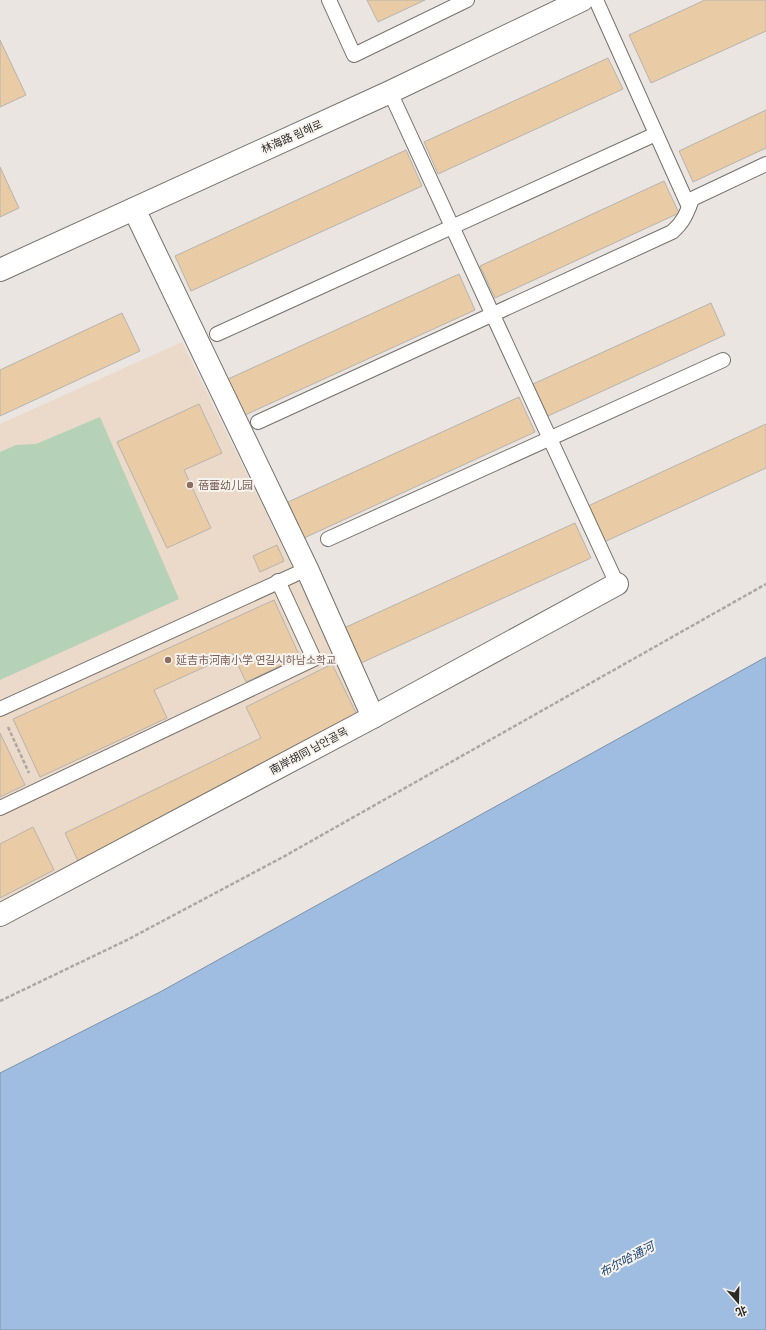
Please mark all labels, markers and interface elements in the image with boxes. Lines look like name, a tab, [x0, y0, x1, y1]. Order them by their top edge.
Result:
street label: 林海路 림해로	[259, 117, 325, 157]
place label: 蓓蕾幼儿园	[198, 478, 253, 493]
marker: 蓓蕾幼儿园	[185, 480, 195, 490]
place label: 延吉市河南小学 연길시하남소학교	[176, 653, 336, 668]
marker: 延吉市河南小学 연길시하남소학교	[163, 655, 173, 665]
street label: 南岸胡同 남안골목	[267, 724, 351, 778]
water label: 布尔哈通河	[597, 1237, 659, 1282]
north arrow	[718, 1282, 758, 1322]
text: 北	[734, 1302, 749, 1320]

